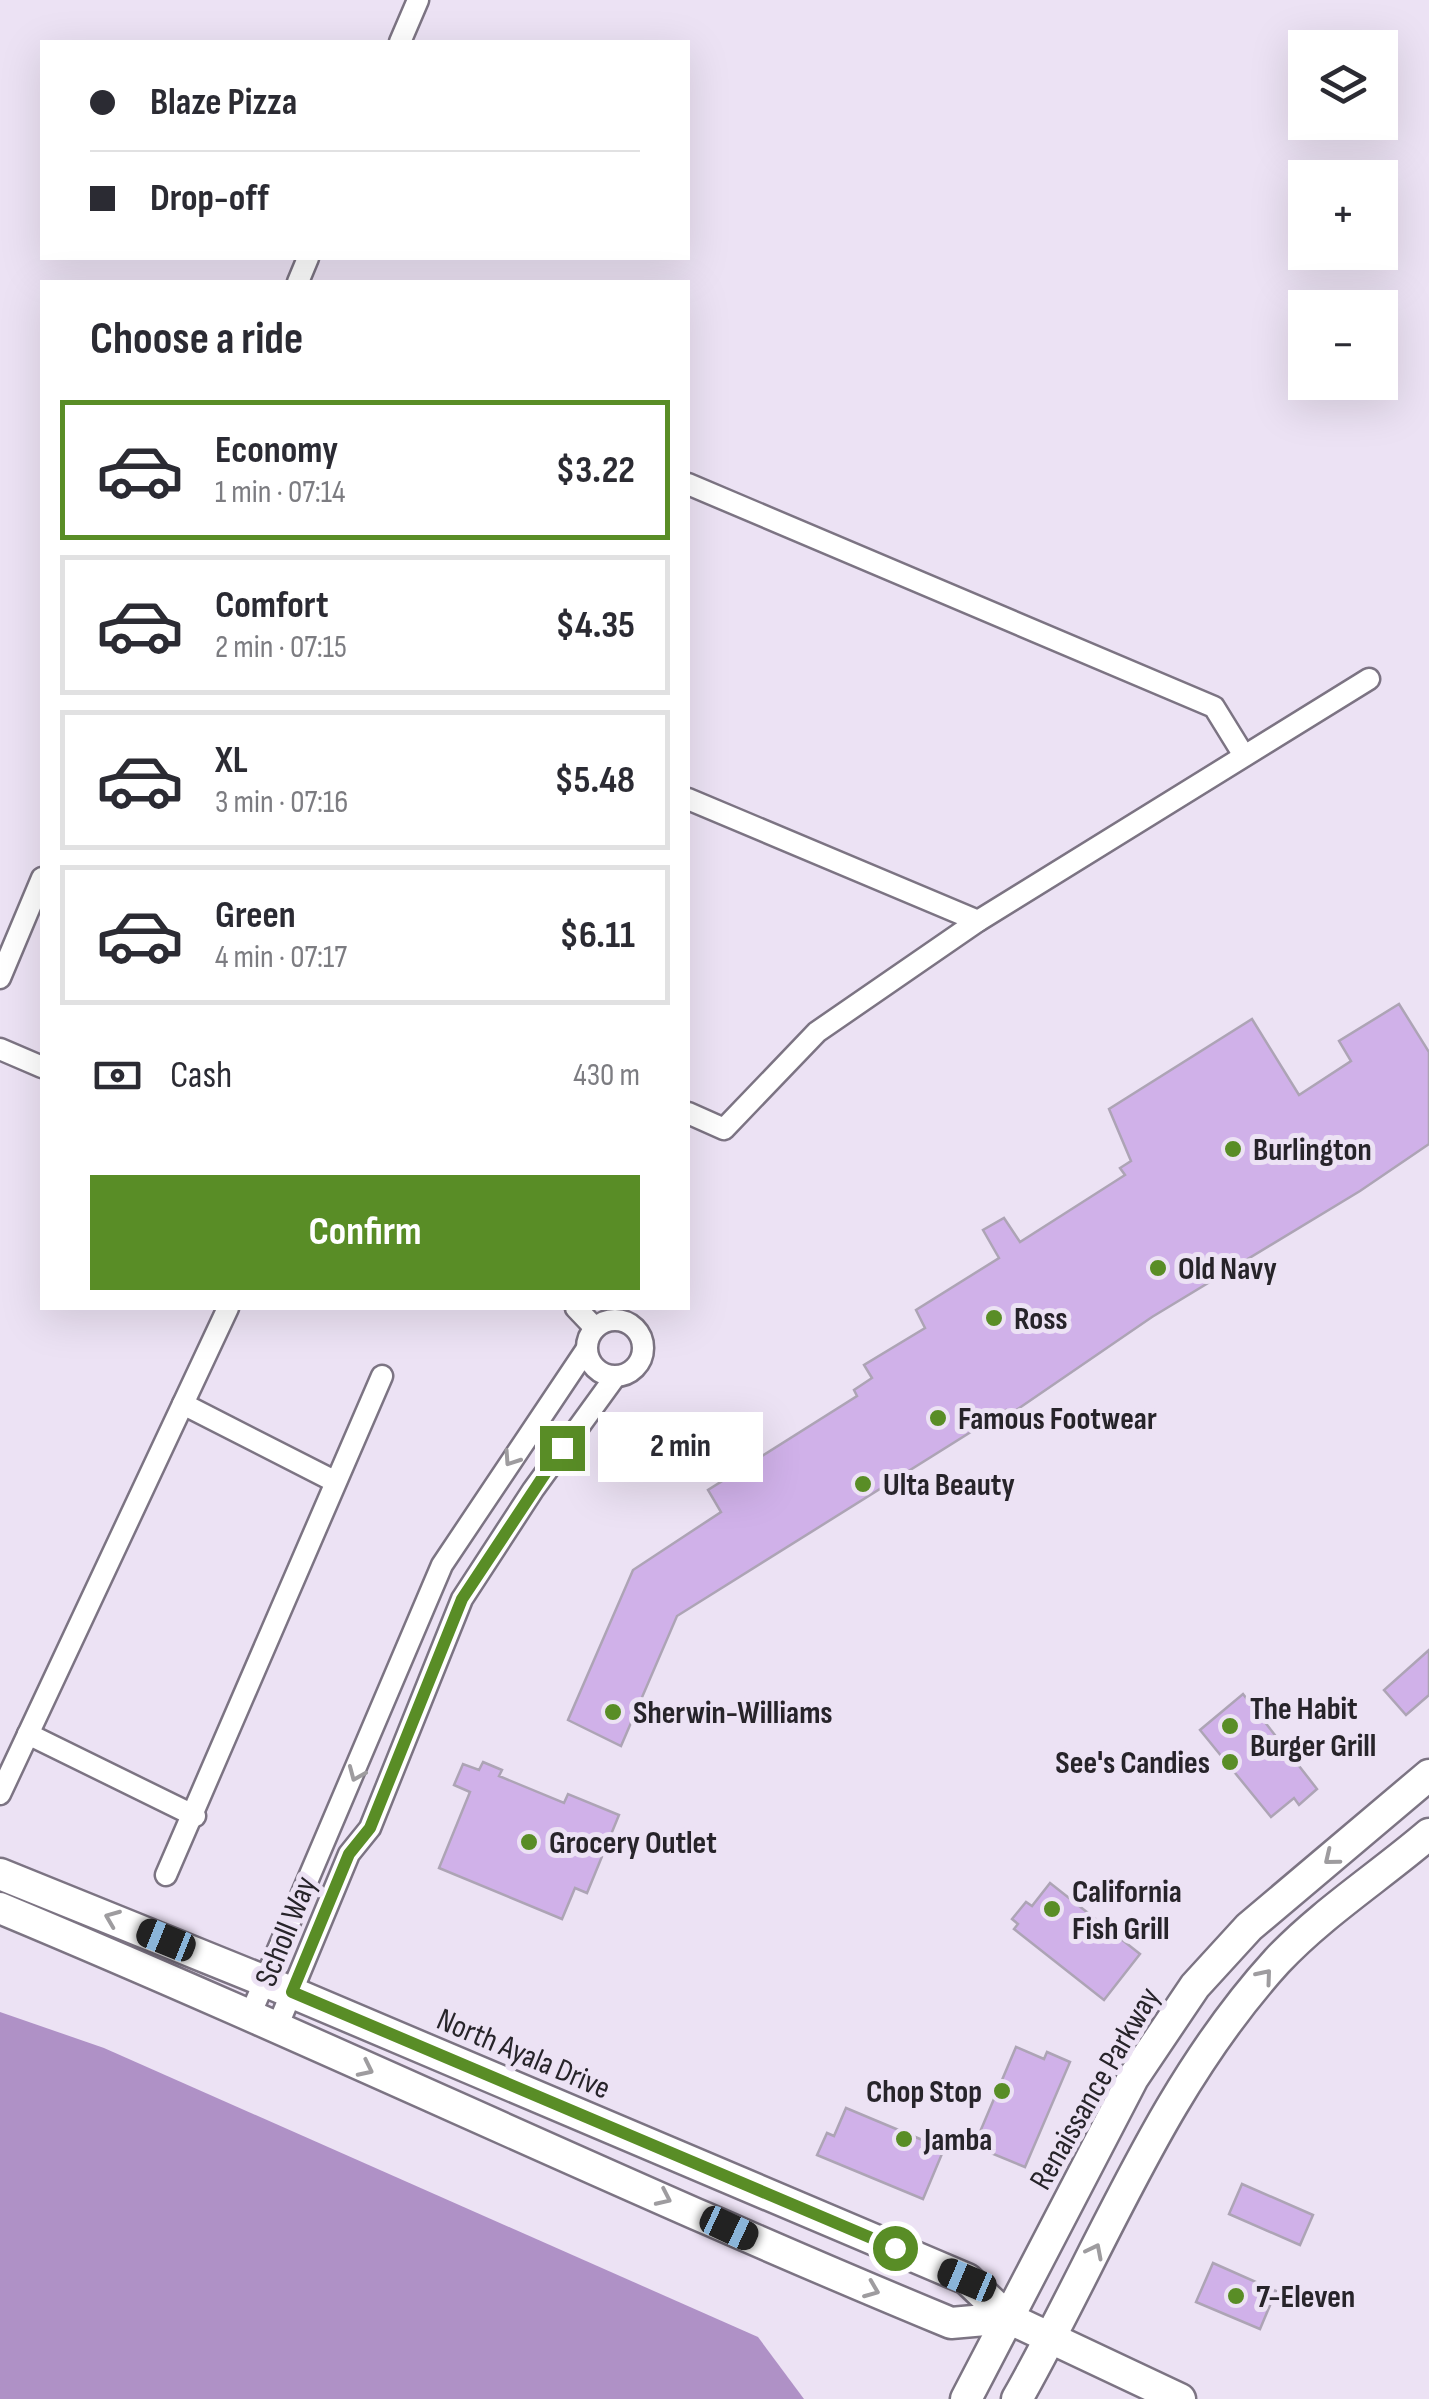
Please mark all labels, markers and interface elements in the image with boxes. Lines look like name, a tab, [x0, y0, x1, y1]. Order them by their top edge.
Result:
map controls	[1288, 30, 1398, 400]
button: layers	[1288, 30, 1398, 140]
text: Blaze Pizza	[150, 80, 297, 125]
button: +	[1288, 160, 1398, 270]
text: Drop-off	[150, 176, 269, 221]
button: −	[1288, 290, 1398, 400]
text: Choose a ride	[90, 312, 303, 367]
icon: car	[95, 425, 185, 515]
text: Economy	[215, 428, 338, 473]
text: $3.22	[556, 448, 635, 493]
text: 1 min · 07:14	[215, 473, 345, 512]
icon: car	[95, 580, 185, 670]
text: Comfort	[215, 583, 329, 628]
text: $4.35	[555, 603, 635, 648]
text: 2 min · 07:15	[215, 628, 347, 667]
icon: car	[95, 735, 185, 825]
text: XL	[215, 738, 248, 783]
text: $5.48	[554, 758, 635, 803]
text: 3 min · 07:16	[215, 783, 348, 822]
icon: car	[95, 890, 185, 980]
text: Green	[215, 893, 296, 938]
text: $6.11	[560, 913, 635, 958]
text: 4 min · 07:17	[215, 938, 347, 977]
icon: cash	[90, 1048, 145, 1103]
text: Cash	[170, 1053, 232, 1098]
text: 430 m	[573, 1056, 640, 1095]
place label: Burlington	[1253, 1131, 1372, 1170]
marker: Burlington	[1222, 1138, 1244, 1160]
button: Confirm	[90, 1175, 640, 1290]
place label: Old Navy	[1178, 1250, 1277, 1289]
marker: Old Navy	[1147, 1257, 1169, 1279]
place label: Ross	[1014, 1300, 1068, 1339]
marker: Ross	[983, 1307, 1005, 1329]
place label: Famous Footwear	[958, 1400, 1157, 1439]
marker: Famous Footwear	[927, 1407, 949, 1429]
callout: 2 min	[597, 1413, 762, 1483]
route end	[540, 1426, 585, 1471]
text: 2 min	[650, 1427, 711, 1466]
one-way arrow	[505, 1448, 523, 1467]
place label: Ulta Beauty	[883, 1466, 1015, 1505]
marker: Ulta Beauty	[852, 1473, 874, 1495]
place label: The Habit Burger Grill	[1250, 1690, 1376, 1766]
place label: Sherwin-Williams	[633, 1694, 833, 1733]
marker: Sherwin-Williams	[602, 1701, 624, 1723]
marker: The Habit Burger Grill	[1219, 1715, 1241, 1737]
place label: See's Candies	[1055, 1744, 1210, 1783]
marker: See's Candies	[1219, 1751, 1241, 1773]
one-way arrow	[348, 1764, 368, 1782]
place label: Grocery Outlet	[549, 1824, 717, 1863]
marker: Grocery Outlet	[518, 1831, 540, 1853]
one-way arrow	[1325, 1846, 1343, 1864]
street label: Scholl Way	[247, 1871, 326, 1992]
place label: California Fish Grill	[1072, 1873, 1182, 1949]
marker: California Fish Grill	[1041, 1898, 1063, 1920]
one-way arrow	[104, 1909, 122, 1929]
car	[133, 1915, 199, 1965]
one-way arrow	[1253, 1969, 1271, 1987]
street label: Renaissance Parkway	[1022, 1981, 1169, 2197]
street label: North Ayala Drive	[431, 2000, 616, 2108]
one-way arrow	[355, 2056, 373, 2076]
place label: Chop Stop	[866, 2073, 982, 2112]
marker: Chop Stop	[991, 2080, 1013, 2102]
place label: Jamba	[923, 2121, 992, 2160]
marker: Jamba	[893, 2128, 915, 2150]
one-way arrow	[653, 2186, 671, 2206]
car	[695, 2202, 763, 2254]
route start	[873, 2226, 918, 2271]
one-way arrow	[1083, 2244, 1102, 2262]
car	[934, 2254, 1000, 2306]
place label: 7-Eleven	[1256, 2278, 1355, 2317]
one-way arrow	[862, 2279, 880, 2299]
marker: 7-Eleven	[1225, 2285, 1247, 2307]

